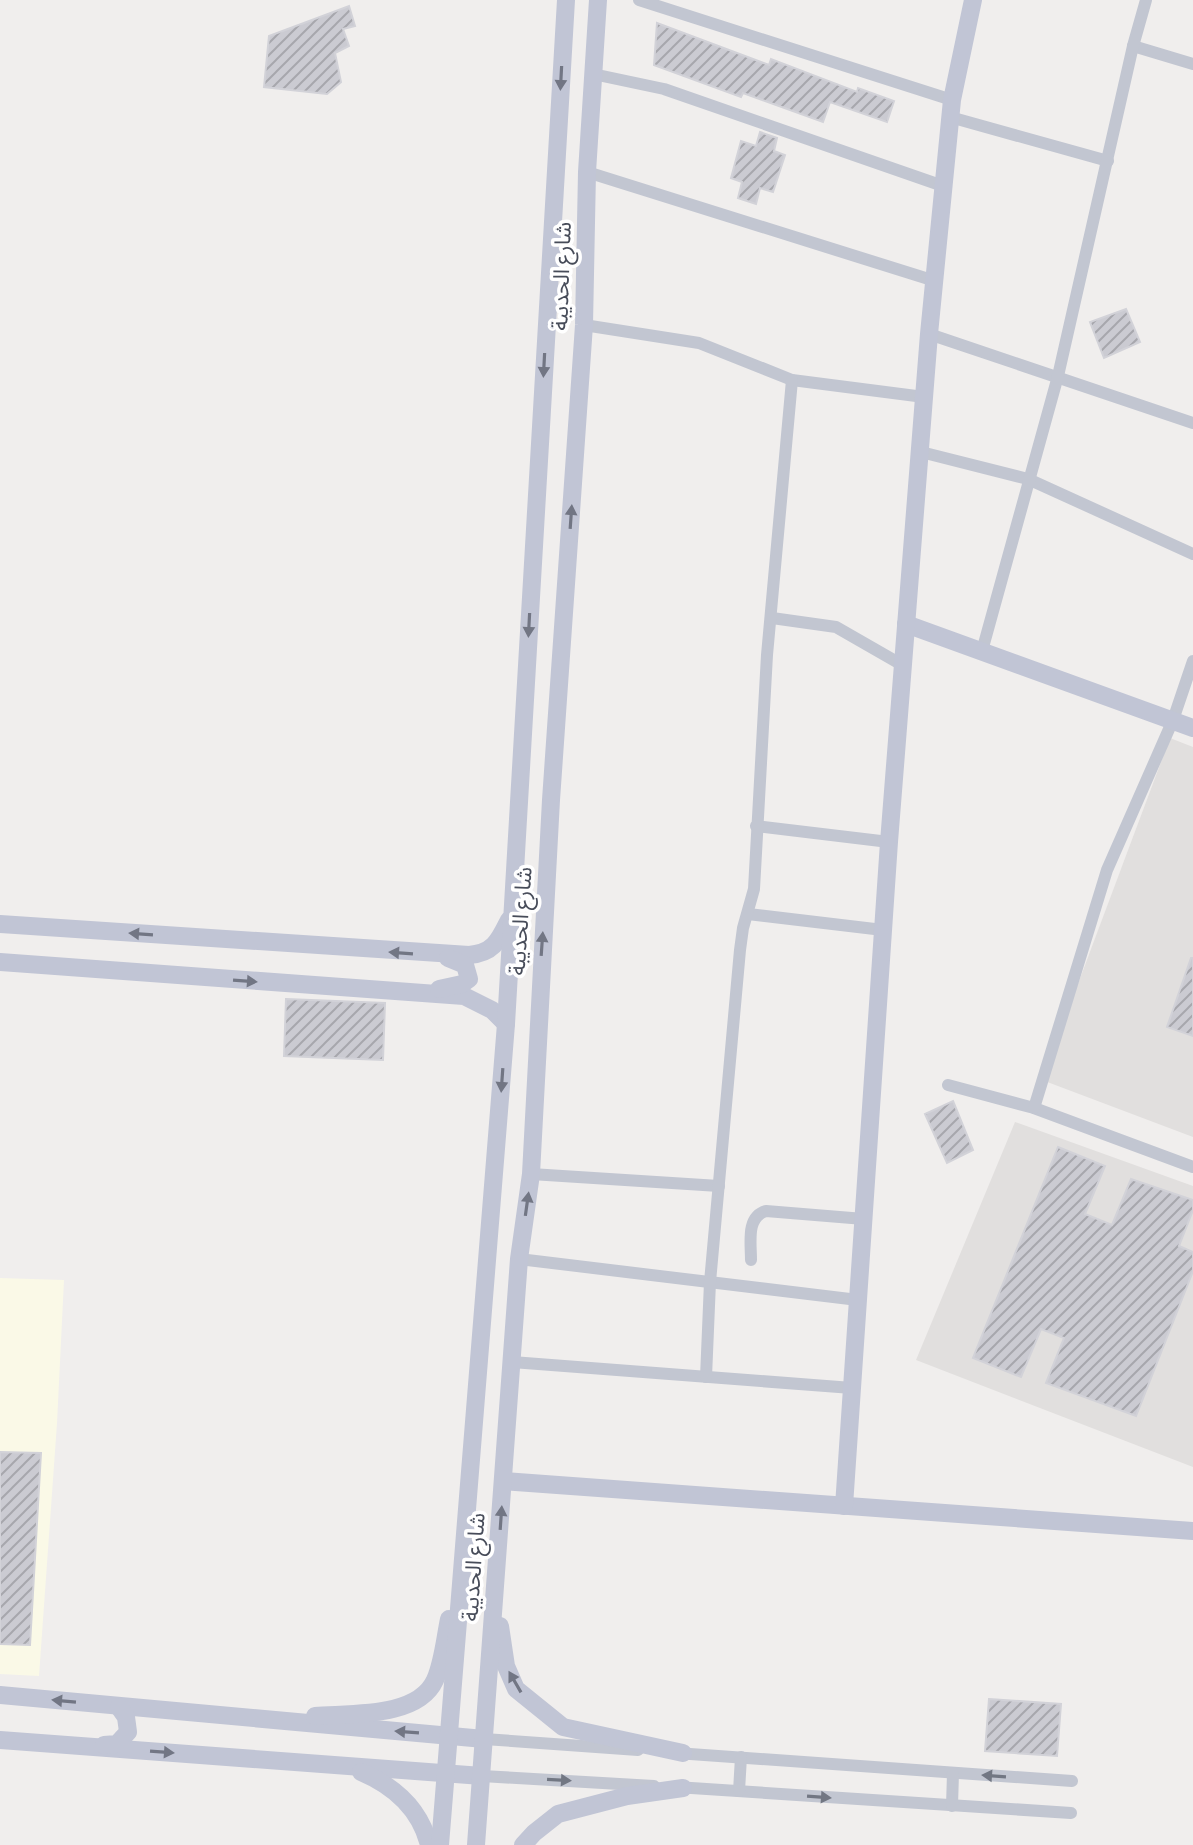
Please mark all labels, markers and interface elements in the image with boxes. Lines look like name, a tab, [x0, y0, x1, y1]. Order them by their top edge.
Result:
one-way arrow	[554, 66, 567, 91]
street label: شارع الحديبة	[545, 221, 580, 331]
one-way arrow	[537, 353, 550, 378]
one-way arrow	[565, 504, 578, 529]
one-way arrow	[522, 613, 535, 638]
street label: شارع الحديبة	[502, 866, 541, 976]
one-way arrow	[128, 927, 153, 940]
one-way arrow	[536, 931, 549, 956]
one-way arrow	[388, 946, 413, 959]
one-way arrow	[233, 975, 258, 988]
one-way arrow	[495, 1068, 508, 1093]
one-way arrow	[521, 1191, 534, 1216]
one-way arrow	[495, 1505, 508, 1530]
street label: شارع الحديبة	[455, 1512, 494, 1622]
one-way arrow	[508, 1671, 522, 1693]
one-way arrow	[51, 1694, 76, 1707]
one-way arrow	[394, 1725, 419, 1738]
one-way arrow	[150, 1746, 175, 1759]
one-way arrow	[981, 1769, 1006, 1782]
one-way arrow	[547, 1774, 572, 1787]
one-way arrow	[807, 1791, 832, 1804]

